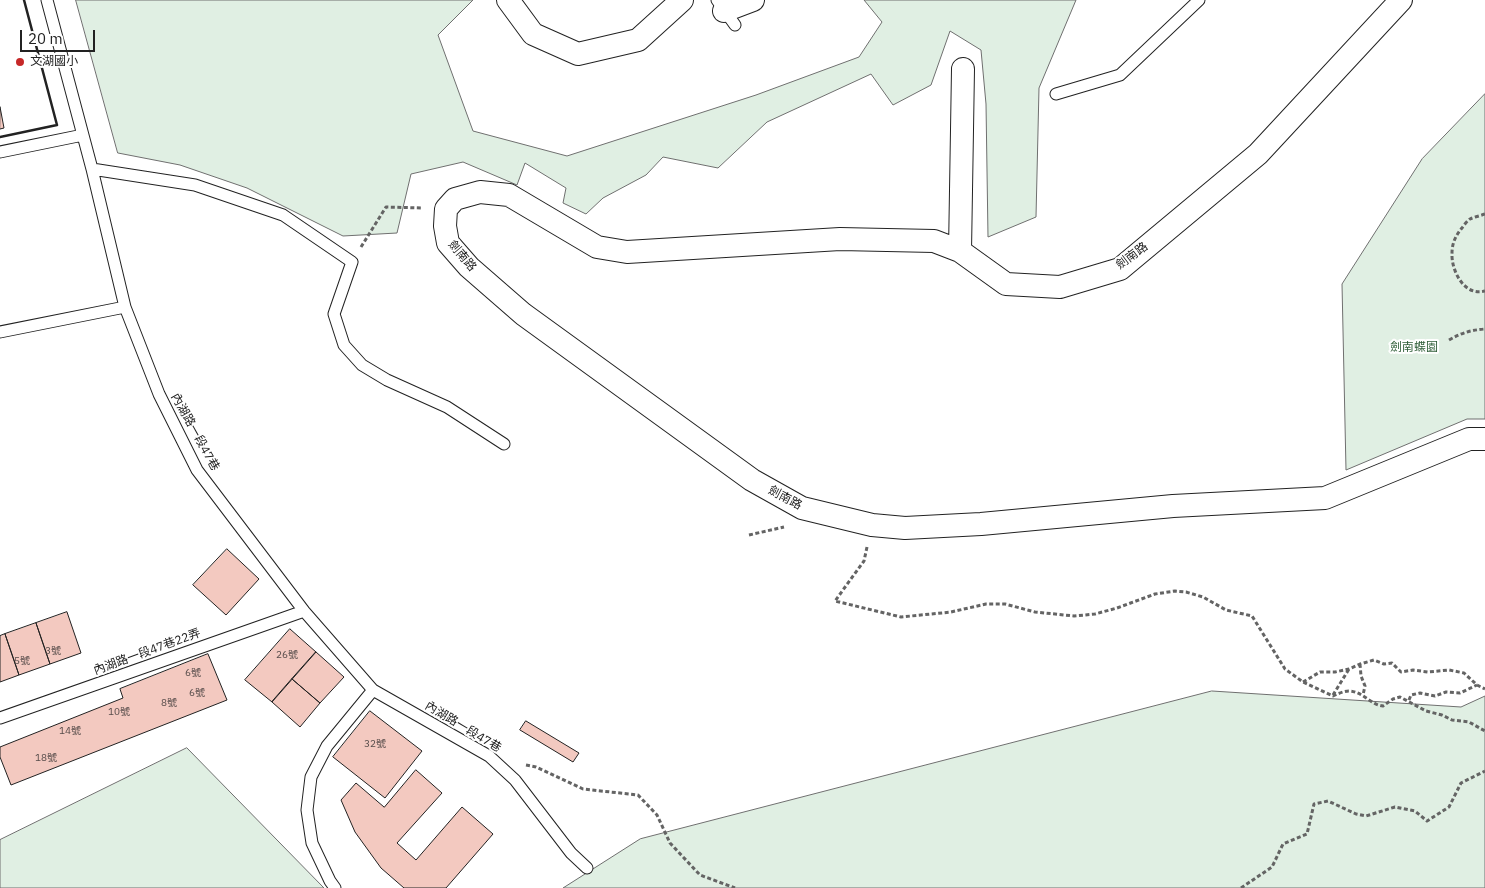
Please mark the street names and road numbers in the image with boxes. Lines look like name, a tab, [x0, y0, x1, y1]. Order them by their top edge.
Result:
street label: 劍南路	[445, 238, 479, 274]
street label: 劍南路	[1113, 239, 1151, 273]
street label: 內湖路一段47巷	[168, 391, 222, 473]
street label: 劍南路	[766, 483, 804, 513]
street label: 內湖路一段47巷22弄	[92, 626, 202, 678]
street label: 內湖路一段47巷	[422, 699, 504, 755]

